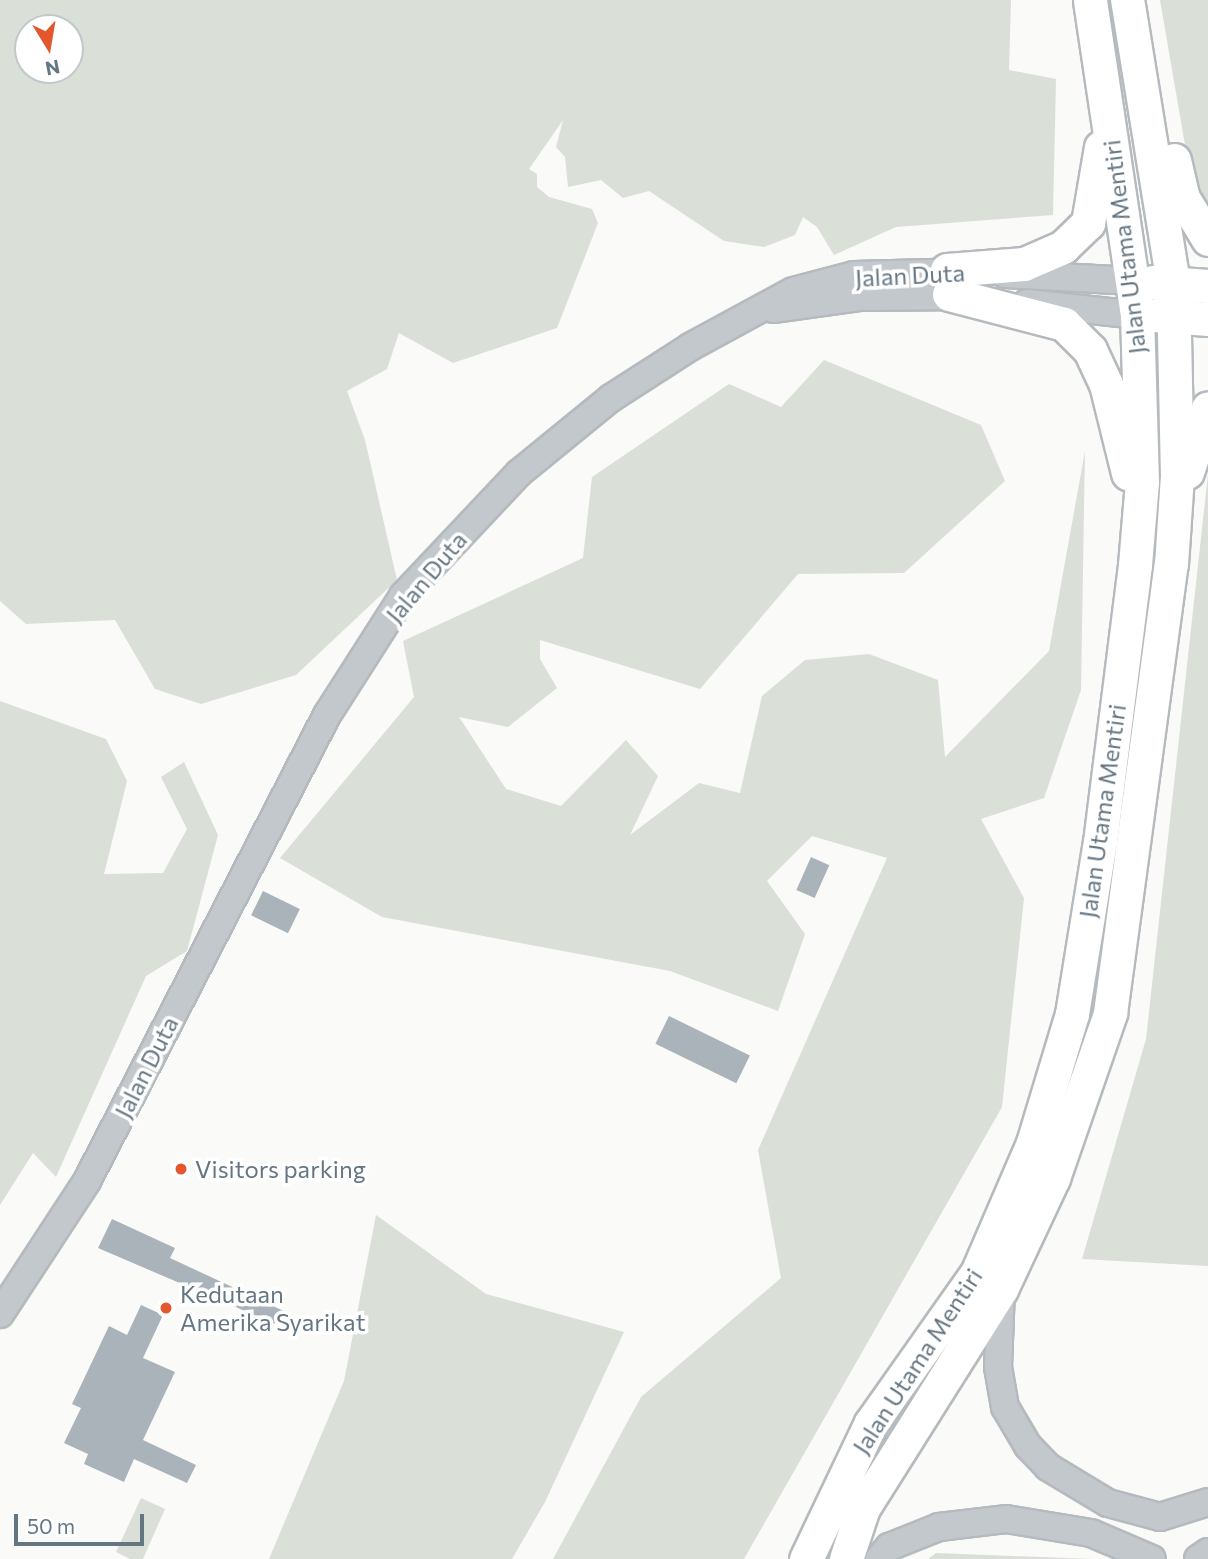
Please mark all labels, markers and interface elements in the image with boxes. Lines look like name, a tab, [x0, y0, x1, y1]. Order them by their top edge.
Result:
north arrow	[14, 14, 84, 84]
text: N	[44, 55, 62, 81]
street label: Jalan Utama Mentiri	[1097, 138, 1151, 356]
street label: Jalan Duta	[854, 258, 966, 292]
street label: Jalan Duta	[380, 526, 472, 628]
street label: Jalan Utama Mentiri	[1073, 702, 1131, 920]
street label: Jalan Duta	[108, 1011, 184, 1123]
place label: Visitors parking	[195, 1155, 366, 1183]
marker: Visitors parking	[173, 1161, 189, 1177]
street label: Jalan Utama Mentiri	[846, 1263, 988, 1459]
place label: Kedutaan Amerika Syarikat	[180, 1280, 365, 1336]
marker: Kedutaan Amerika Syarikat	[158, 1300, 174, 1316]
scale bar	[18, 1500, 147, 1544]
text: 50 m	[27, 1513, 75, 1538]

